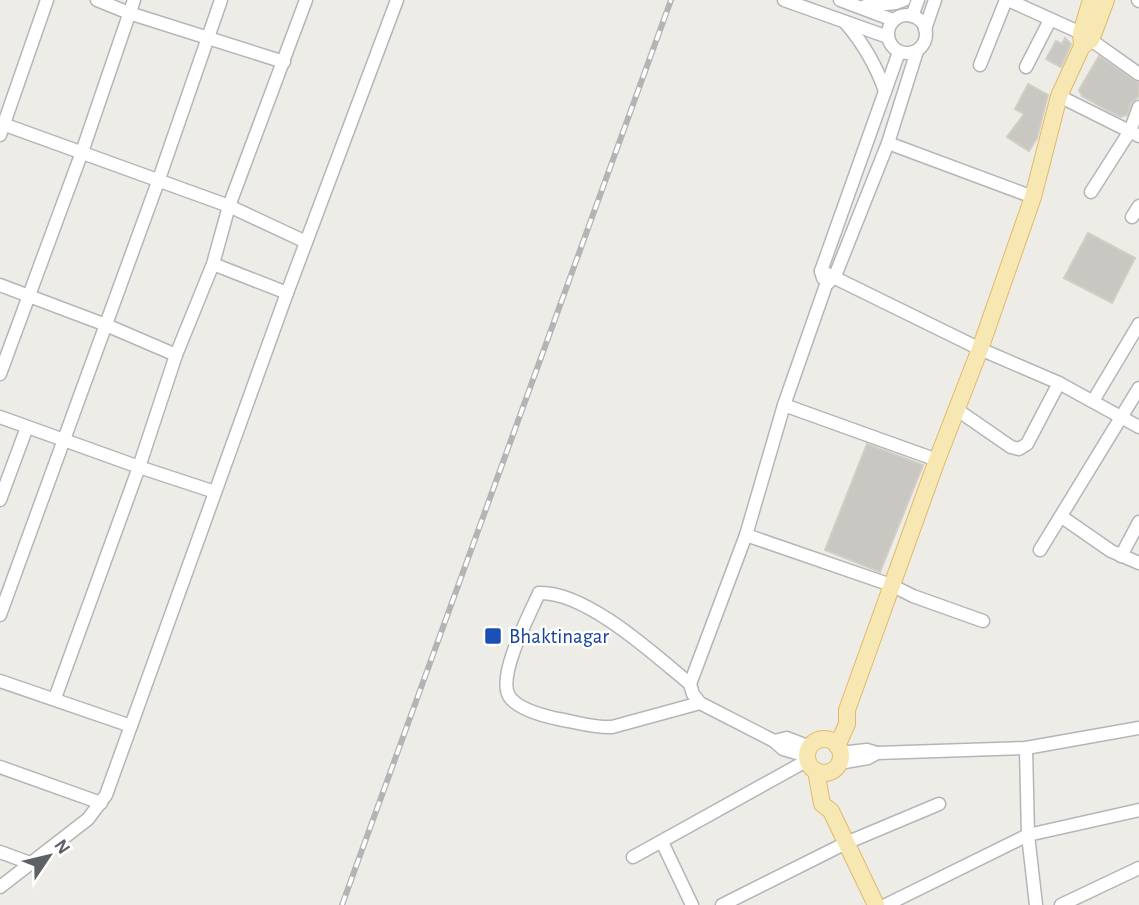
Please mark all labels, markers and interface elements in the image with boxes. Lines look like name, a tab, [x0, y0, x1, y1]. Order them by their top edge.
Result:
marker: Bhaktinagar	[483, 626, 503, 646]
place label: Bhaktinagar	[509, 626, 609, 647]
north arrow	[14, 821, 84, 891]
text: N	[50, 836, 73, 858]

